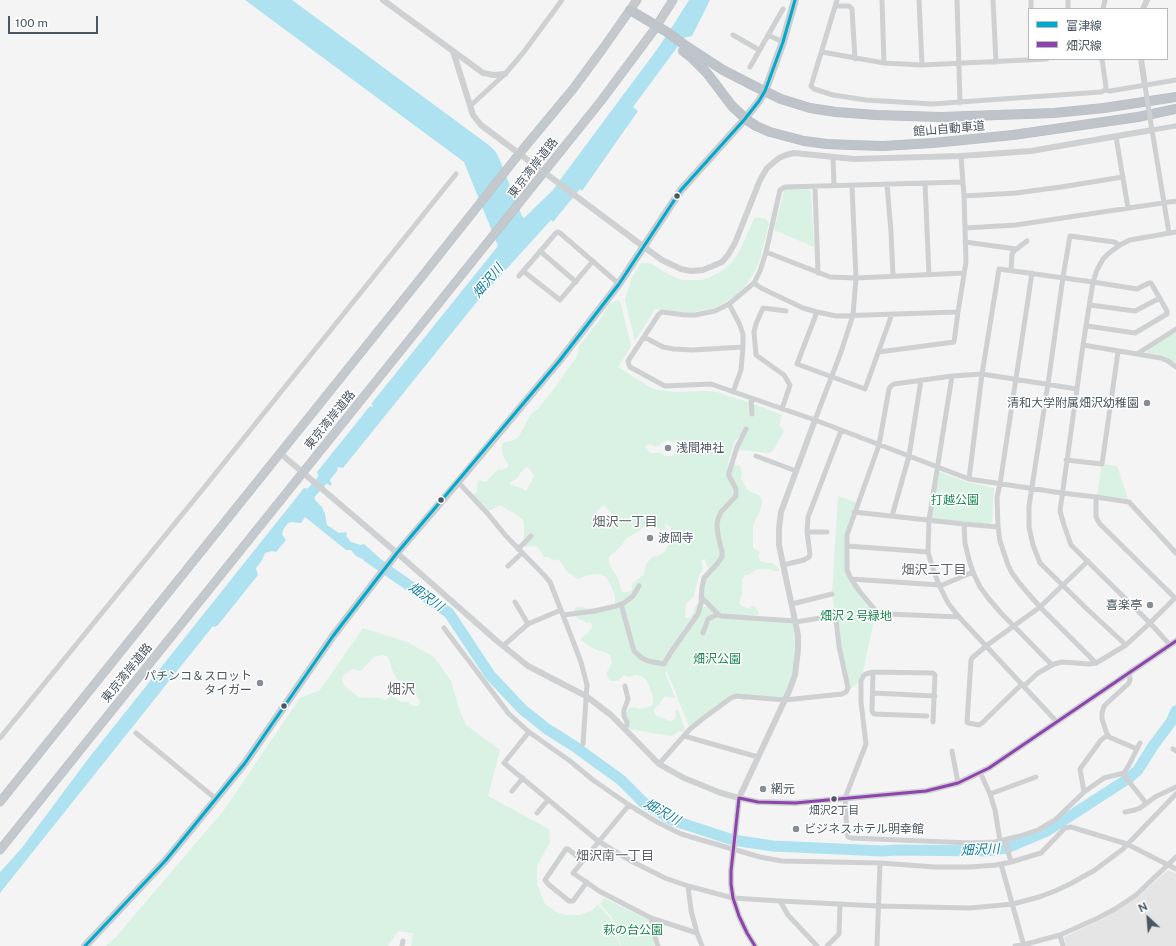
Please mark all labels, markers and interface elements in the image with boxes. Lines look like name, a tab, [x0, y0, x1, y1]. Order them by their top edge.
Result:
scale bar	[10, 8, 100, 34]
legend	[1028, 8, 1168, 60]
text: 100 m	[15, 16, 48, 30]
text: 富津線	[1066, 19, 1102, 33]
text: 畑沢線	[1066, 39, 1102, 53]
street label: 館山自動車道	[913, 119, 985, 139]
street label: 東京湾岸道路	[505, 135, 561, 201]
unlabelled marker	[672, 191, 682, 201]
water label: 畑沢川	[469, 261, 507, 301]
street label: 東京湾岸道路	[302, 387, 358, 453]
place label: 清和大学附属畑沢幼稚園	[1007, 396, 1139, 410]
marker: 清和大学附属畑沢幼稚園	[1142, 398, 1152, 408]
place label: 浅間神社	[676, 441, 724, 455]
marker: 浅間神社	[663, 443, 673, 453]
park label: 打越公園	[931, 493, 979, 507]
unlabelled marker	[436, 495, 446, 505]
district label: 畑沢一丁目	[593, 514, 657, 530]
place label: 波岡寺	[658, 531, 694, 545]
marker: 波岡寺	[645, 533, 655, 543]
district label: 畑沢二丁目	[902, 562, 966, 578]
water label: 畑沢川	[406, 579, 446, 615]
place label: 喜楽亭	[1106, 598, 1142, 612]
marker: 喜楽亭	[1145, 600, 1155, 610]
park label: 畑沢２号緑地	[820, 609, 892, 623]
street label: 東京湾岸道路	[99, 640, 155, 706]
park label: 畑沢公園	[693, 652, 741, 666]
place label: パチンコ＆スロット タイガー	[144, 669, 252, 697]
marker: パチンコ＆スロット タイガー	[255, 678, 265, 688]
district label: 畑沢	[387, 682, 415, 698]
unlabelled marker	[279, 701, 289, 711]
place label: 網元	[771, 782, 795, 796]
marker: 網元	[758, 784, 768, 794]
marker: 畑沢2丁目	[829, 794, 839, 804]
water label: 畑沢川	[641, 796, 683, 828]
place label: 畑沢2丁目	[809, 804, 859, 818]
place label: ビジネスホテル明幸館	[804, 822, 924, 836]
marker: ビジネスホテル明幸館	[791, 824, 801, 834]
water label: 畑沢川	[960, 841, 1000, 859]
district label: 畑沢南一丁目	[576, 848, 654, 864]
north arrow	[1128, 898, 1168, 938]
text: N	[1136, 900, 1149, 914]
park label: 萩の台公園	[603, 923, 663, 937]

